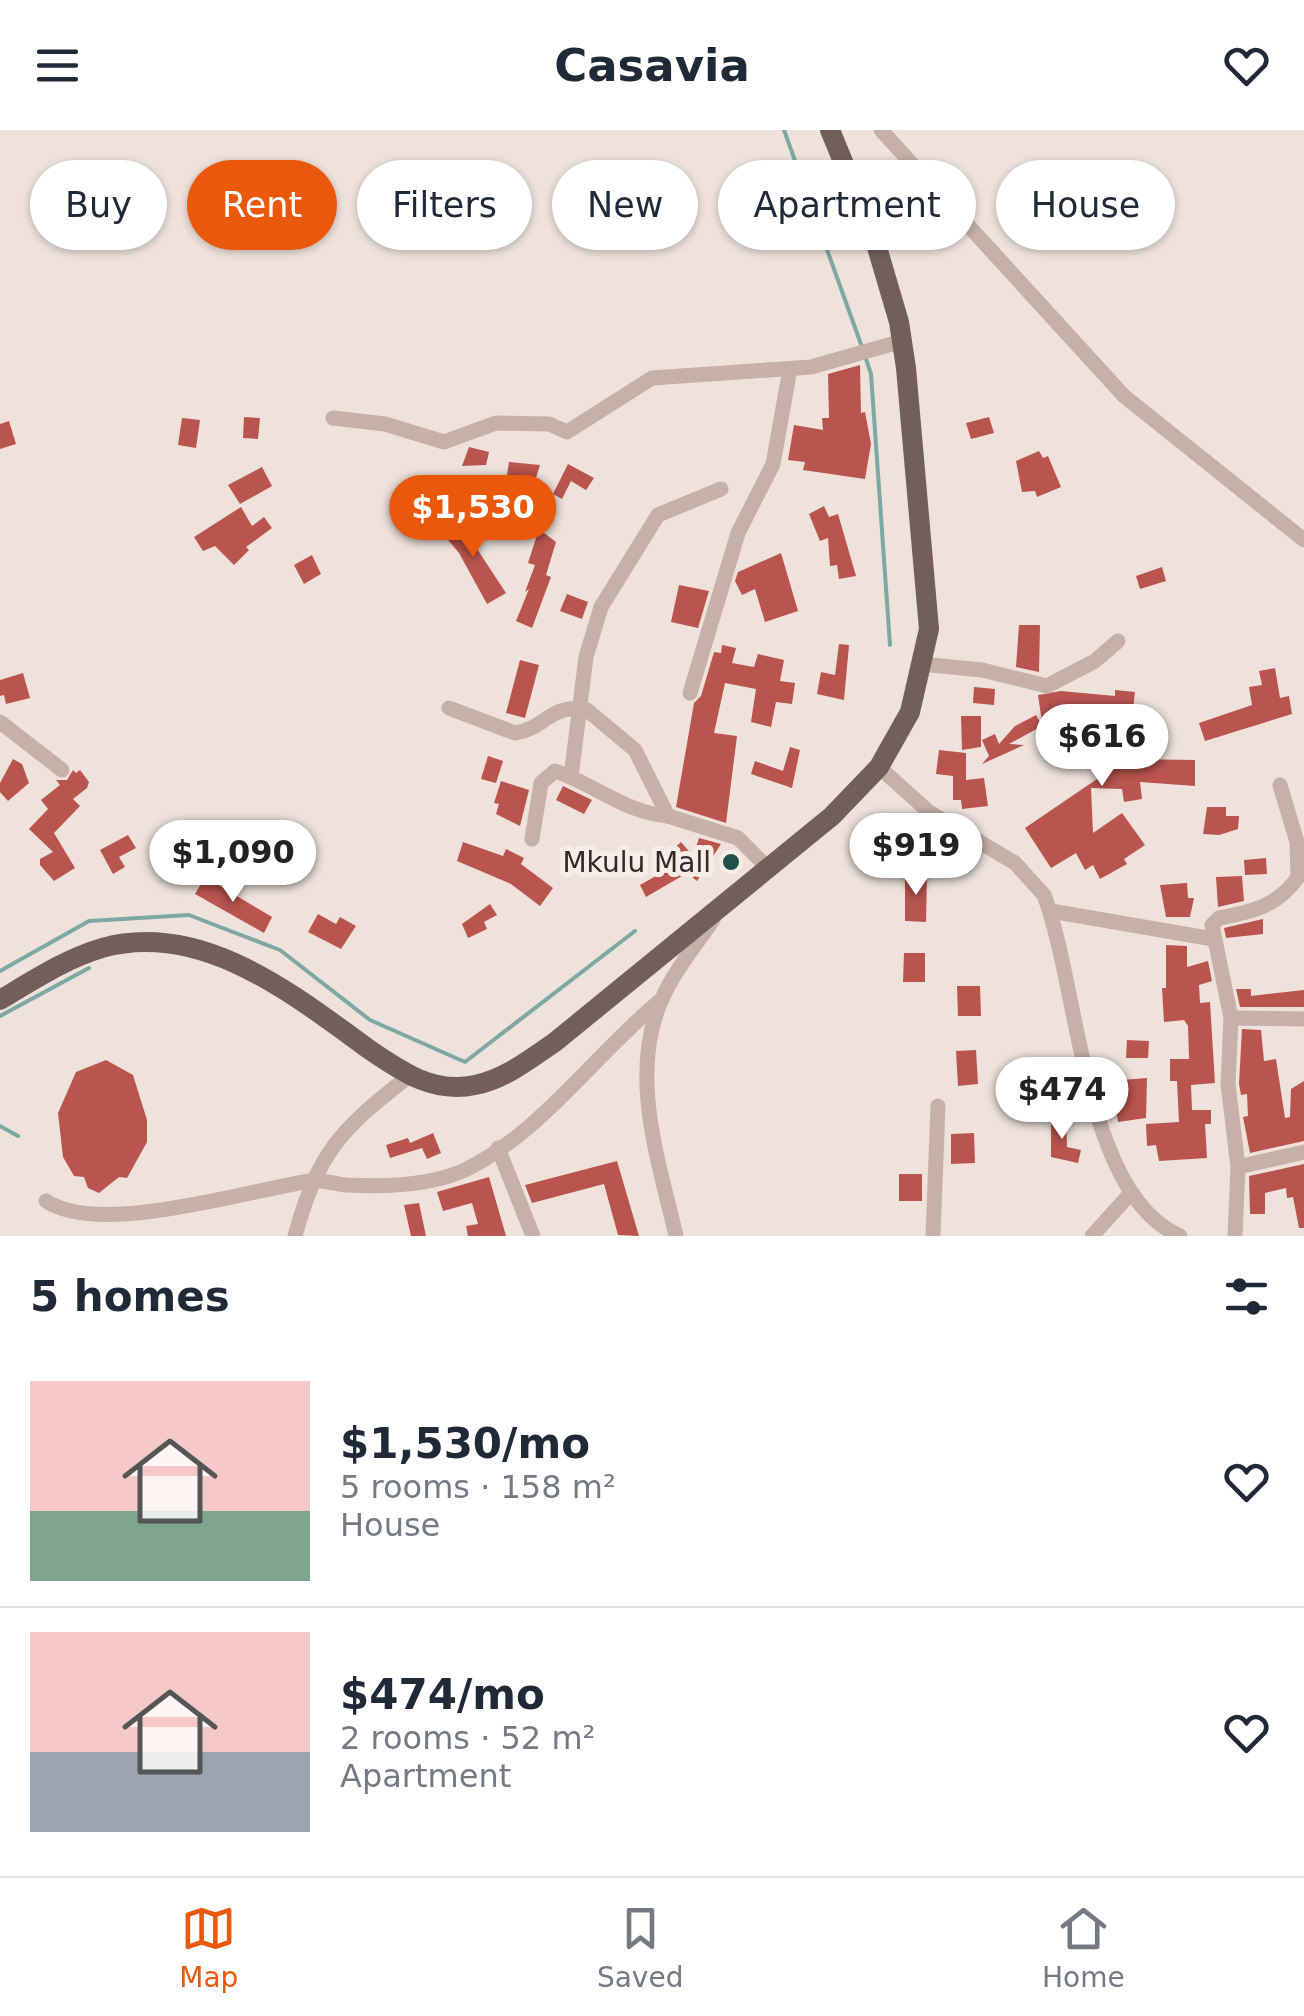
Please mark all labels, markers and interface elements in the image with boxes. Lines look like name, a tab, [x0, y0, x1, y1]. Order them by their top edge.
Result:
icon: menu	[30, 38, 85, 93]
icon: heart	[1219, 38, 1274, 93]
text: Casavia	[554, 39, 750, 92]
chip: Buy	[30, 160, 167, 250]
chip: Rent	[187, 160, 337, 250]
chip: Filters	[357, 160, 532, 250]
chip: New	[552, 160, 698, 250]
chip: Apartment	[718, 160, 976, 250]
chip: House	[996, 160, 1175, 250]
pin: $1,530	[392, 475, 554, 560]
text: $1,530	[411, 488, 535, 526]
pin: $616	[1043, 704, 1161, 789]
text: $616	[1057, 717, 1147, 755]
pin: $919	[857, 813, 975, 898]
pin: $1,090	[152, 820, 314, 905]
text: $919	[871, 826, 961, 864]
text: $1,090	[171, 833, 295, 871]
place label: Mkulu Mall	[562, 846, 711, 879]
marker: Mkulu Mall	[720, 851, 742, 873]
pin: $474	[1003, 1057, 1121, 1142]
text: $474	[1017, 1070, 1107, 1108]
icon: filters	[1219, 1269, 1274, 1324]
text: 5 homes	[30, 1272, 230, 1321]
text: $1,530/mo	[340, 1419, 590, 1468]
icon: home	[110, 1421, 230, 1541]
icon: heart	[1219, 1454, 1274, 1509]
text: 5 rooms · 158 m²	[340, 1468, 616, 1506]
text: House	[340, 1506, 440, 1544]
text: $474/mo	[340, 1670, 545, 1719]
icon: home	[110, 1672, 230, 1792]
icon: heart	[1219, 1705, 1274, 1760]
text: 2 rooms · 52 m²	[340, 1719, 595, 1757]
text: Apartment	[340, 1757, 511, 1795]
tab: Map	[179, 1901, 238, 1994]
tab: Saved	[597, 1901, 683, 1994]
tab: Home	[1042, 1901, 1125, 1994]

